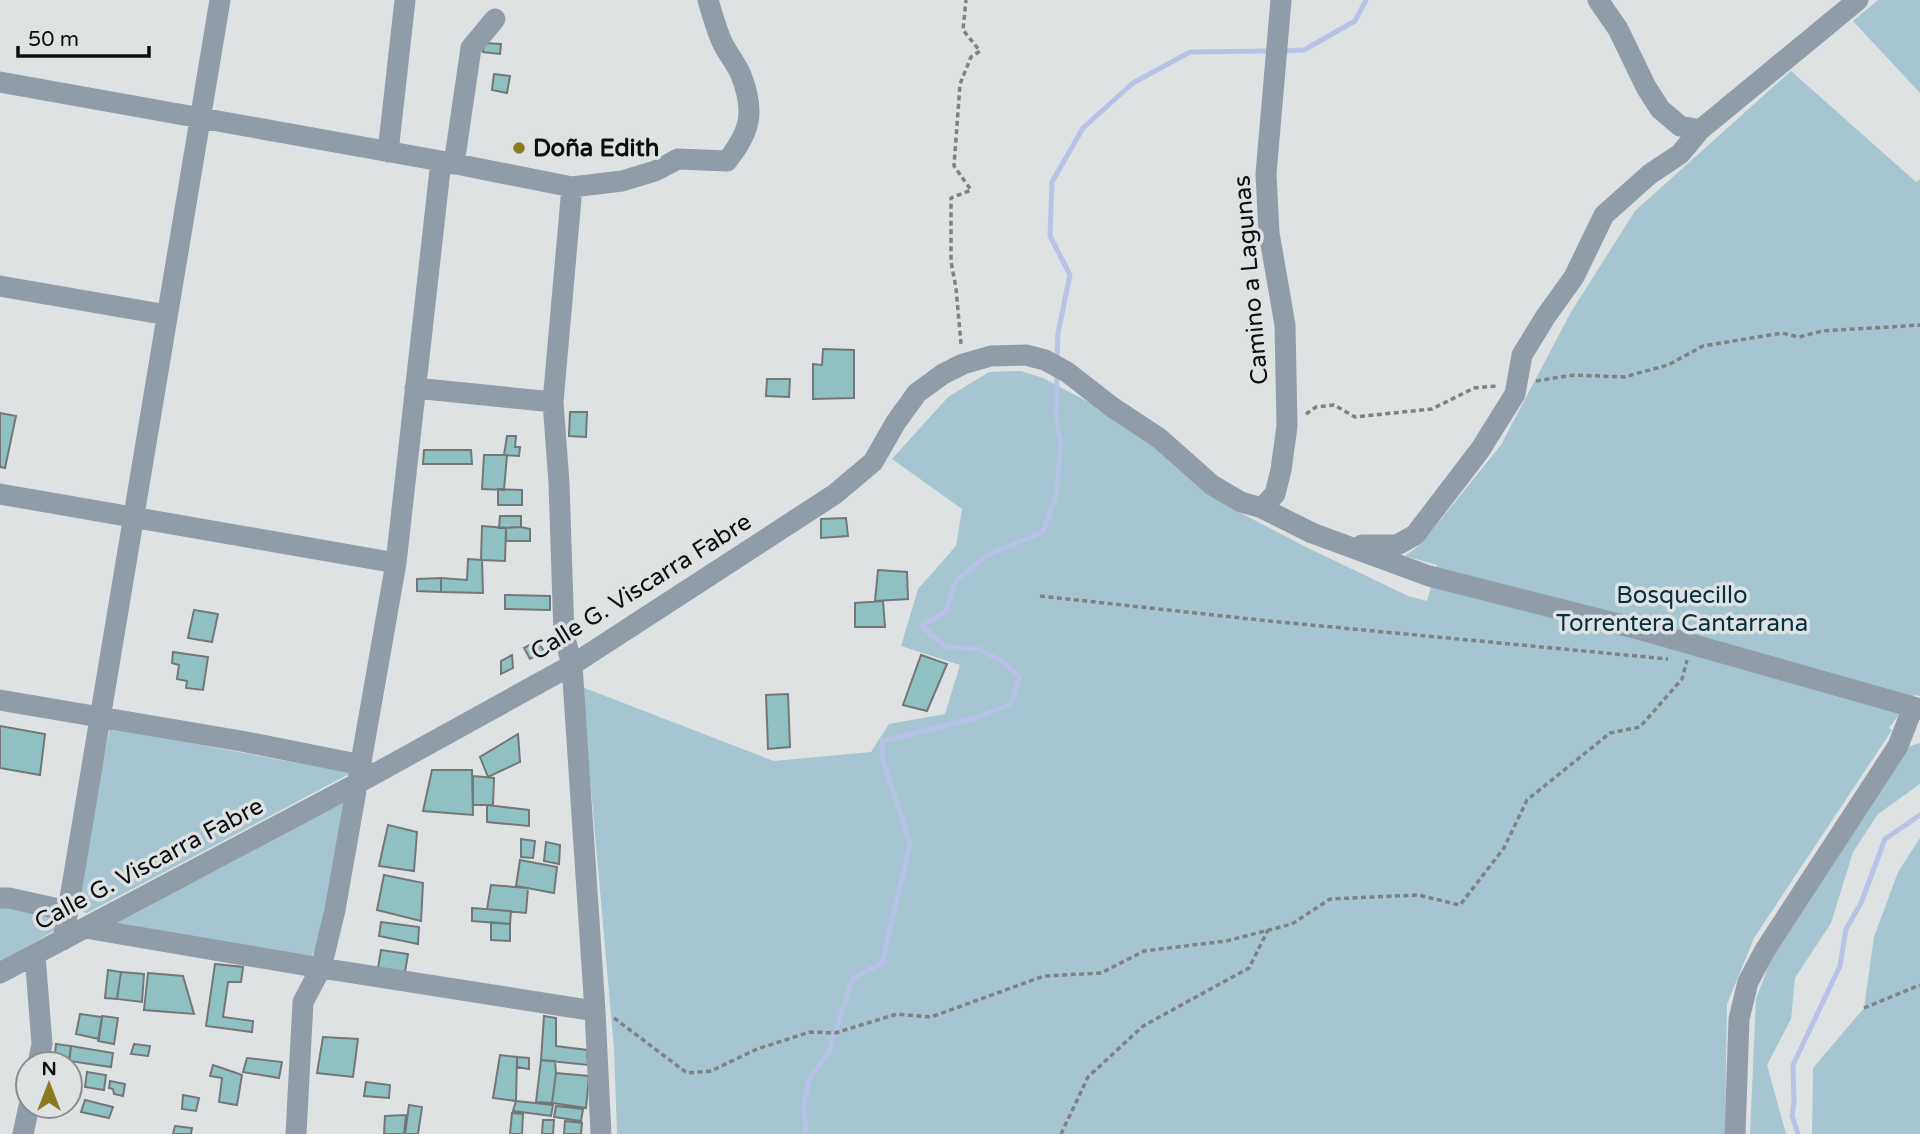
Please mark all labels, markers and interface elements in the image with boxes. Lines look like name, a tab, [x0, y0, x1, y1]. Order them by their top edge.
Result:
scale bar	[18, 14, 149, 58]
text: 50 m	[28, 27, 79, 52]
place label: Doña Edith	[533, 134, 659, 163]
marker: Doña Edith	[511, 140, 527, 156]
street label: Camino a Lagunas	[1227, 174, 1275, 386]
street label: Calle G. Viscarra Fabre	[525, 507, 757, 667]
park label: Bosquecillo Torrentera Cantarrana	[1556, 581, 1808, 638]
street label: Calle G. Viscarra Fabre	[30, 791, 268, 937]
north arrow	[14, 1050, 84, 1120]
text: N	[41, 1058, 57, 1080]

